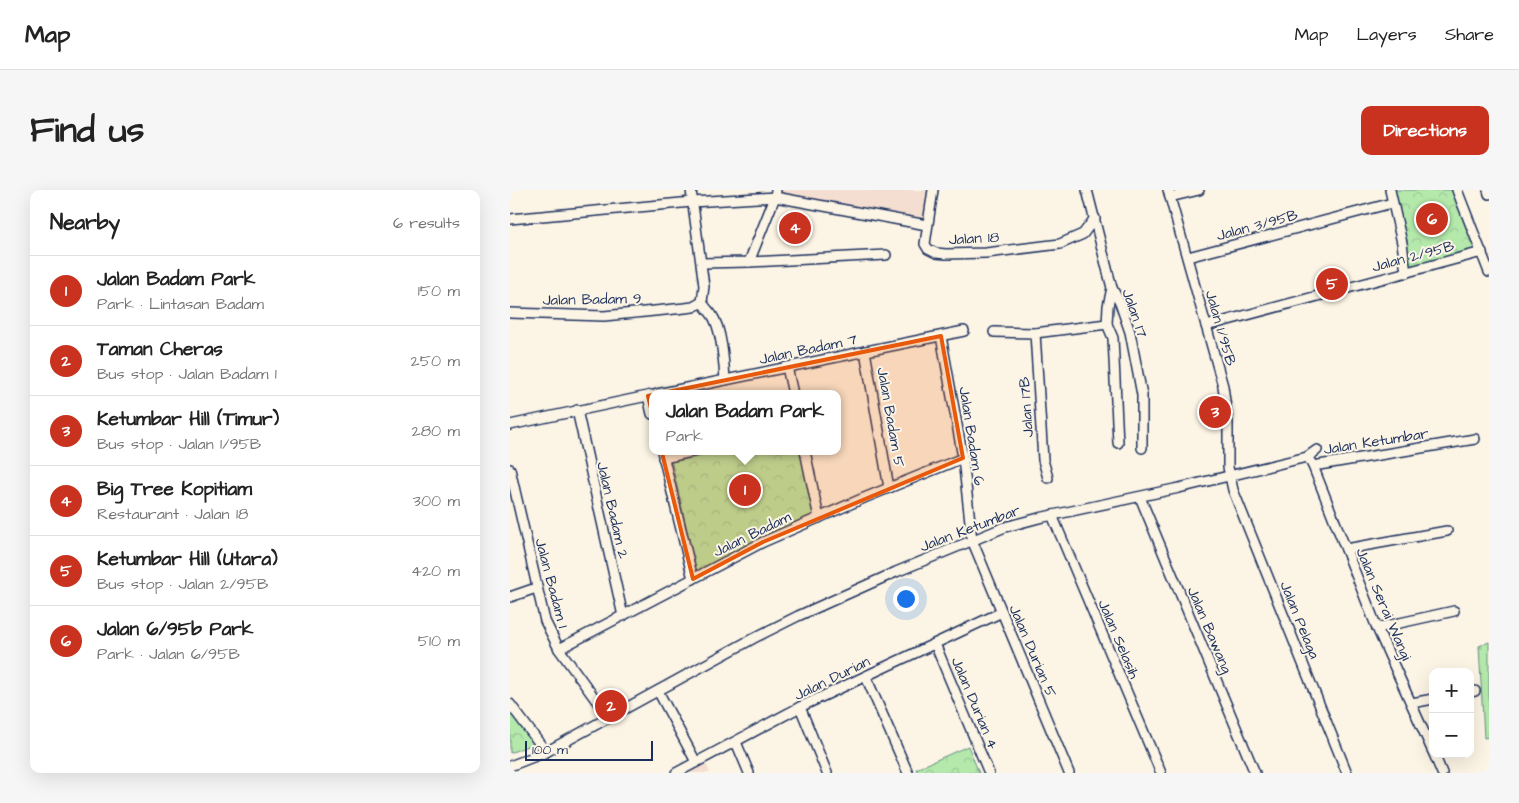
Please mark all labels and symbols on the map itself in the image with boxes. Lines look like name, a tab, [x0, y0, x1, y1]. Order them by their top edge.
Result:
pin: 6	[1416, 200, 1448, 238]
street label: Jalan 3/95B	[1214, 204, 1300, 246]
pin: 4	[779, 209, 811, 247]
street label: Jalan 18	[948, 227, 1000, 250]
street label: Jalan 2/95B	[1370, 235, 1457, 278]
pin: 5	[1316, 265, 1348, 303]
street label: Jalan 17	[1116, 286, 1153, 340]
street label: Jalan Badam 9	[542, 288, 642, 311]
street label: Jalan 1/95B	[1200, 288, 1241, 369]
street label: Jalan Badam 7	[757, 329, 859, 370]
street label: Jalan Badam 5	[871, 366, 910, 469]
street label: Jalan 17B	[1014, 376, 1039, 438]
street label: Jalan Badam 6	[953, 385, 990, 488]
pin: 3	[1199, 393, 1231, 431]
street label: Jalan Ketumbar	[1322, 423, 1430, 460]
street label: Jalan Badam 2	[591, 460, 634, 561]
pin: 1	[729, 471, 761, 509]
street label: Jalan Ketumbar	[917, 500, 1023, 557]
street label: Jalan Badam	[710, 506, 795, 562]
street label: Jalan Badam 1	[529, 536, 574, 630]
street label: Jalan Serai Wangi	[1349, 545, 1417, 665]
street label: Jalan Pelaga	[1273, 578, 1325, 663]
street label: Jalan Bawang	[1181, 584, 1237, 677]
your location	[893, 586, 919, 612]
street label: Jalan Selasih	[1092, 596, 1145, 683]
street label: Jalan Durian 5	[1004, 602, 1062, 701]
street label: Jalan Durian	[791, 651, 874, 706]
street label: Jalan Durian 4	[946, 654, 1003, 753]
pin: 2	[595, 687, 627, 725]
scale bar	[525, 738, 652, 761]

